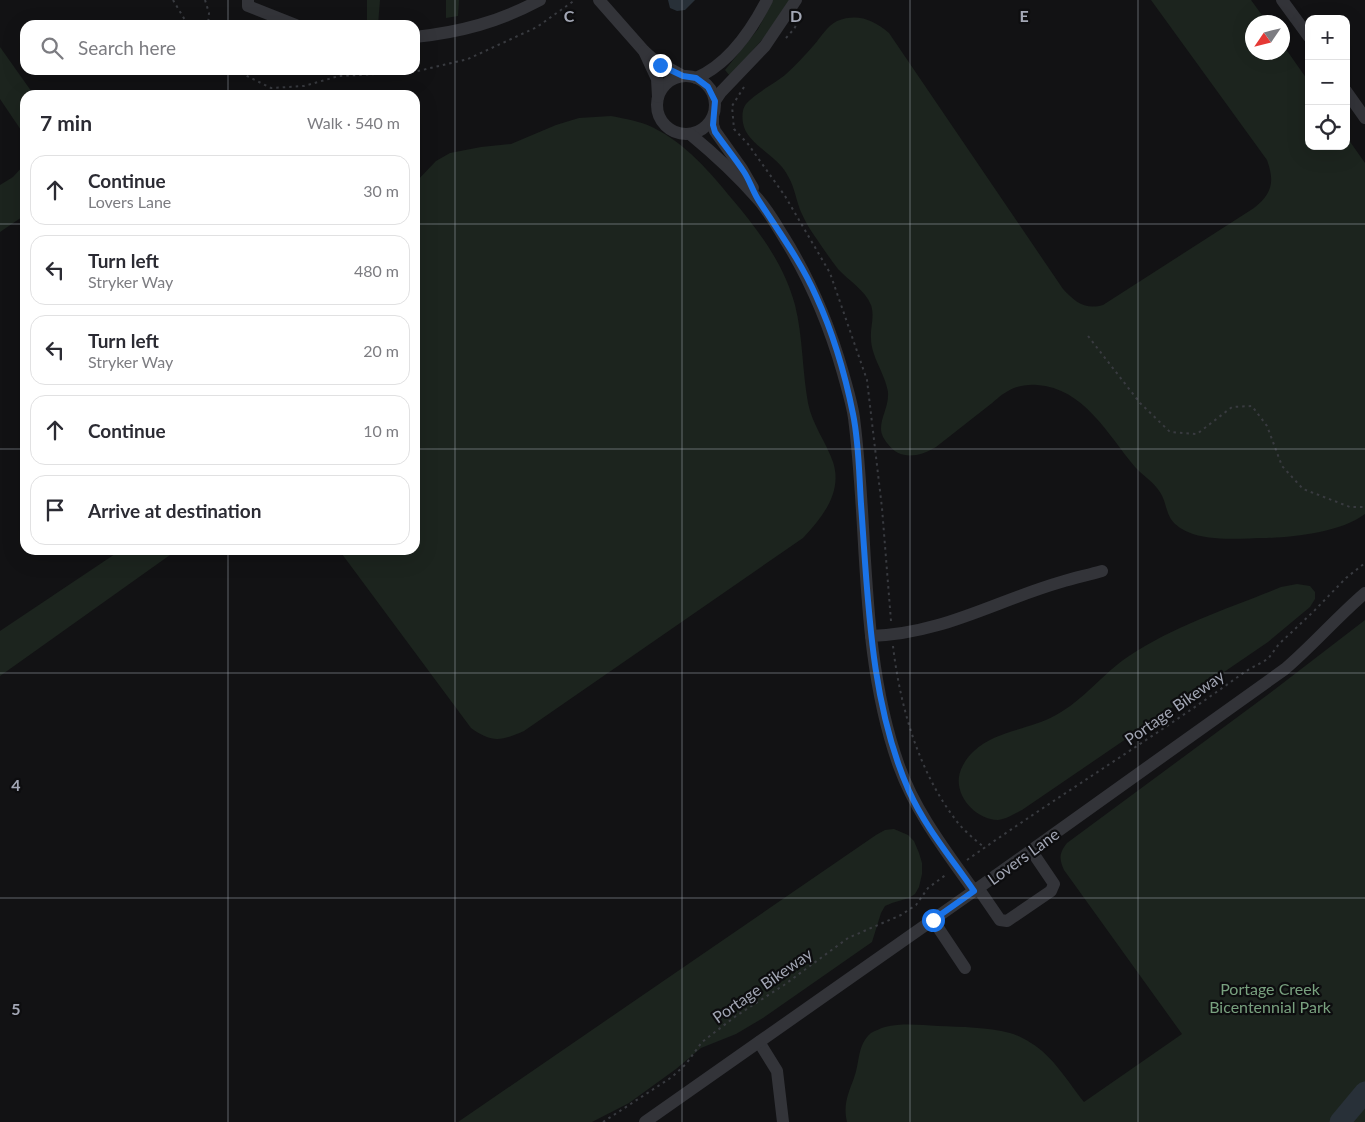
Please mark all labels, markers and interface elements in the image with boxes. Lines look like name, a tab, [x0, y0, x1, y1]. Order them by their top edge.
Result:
text: C	[564, 6, 575, 25]
text: D	[790, 6, 802, 25]
text: E	[1019, 6, 1029, 25]
north arrow	[1245, 15, 1290, 60]
map controls	[1305, 15, 1350, 150]
button: +	[1305, 15, 1350, 60]
search box	[20, 20, 420, 75]
icon: search	[38, 34, 66, 62]
text: Search here	[78, 36, 176, 59]
route end	[649, 54, 672, 77]
button: −	[1305, 60, 1350, 105]
button: locate	[1305, 105, 1350, 150]
text: 7 min	[40, 110, 92, 135]
text: Walk · 540 m	[307, 113, 400, 132]
text: Continue	[88, 169, 166, 192]
icon: ahead	[41, 176, 69, 204]
text: 30 m	[363, 181, 399, 200]
text: Lovers Lane	[88, 192, 171, 211]
text: Turn left	[88, 249, 159, 272]
icon: left	[41, 256, 69, 284]
text: 480 m	[354, 261, 399, 280]
text: Stryker Way	[88, 272, 173, 291]
text: Turn left	[88, 329, 159, 352]
icon: left	[41, 336, 69, 364]
text: 20 m	[363, 341, 399, 360]
text: Stryker Way	[88, 352, 173, 371]
icon: ahead	[41, 416, 69, 444]
text: Continue	[88, 419, 166, 442]
text: 10 m	[363, 421, 399, 440]
icon: arrive	[41, 496, 69, 524]
text: Arrive at destination	[88, 499, 261, 522]
street label: Portage Bikeway	[1121, 665, 1228, 748]
text: 4	[11, 775, 21, 794]
street label: Lovers Lane	[984, 824, 1062, 888]
route start	[922, 909, 945, 932]
street label: Portage Bikeway	[709, 943, 816, 1026]
park label: Portage Creek Bicentennial Park	[1209, 979, 1332, 1016]
text: 5	[11, 999, 21, 1018]

